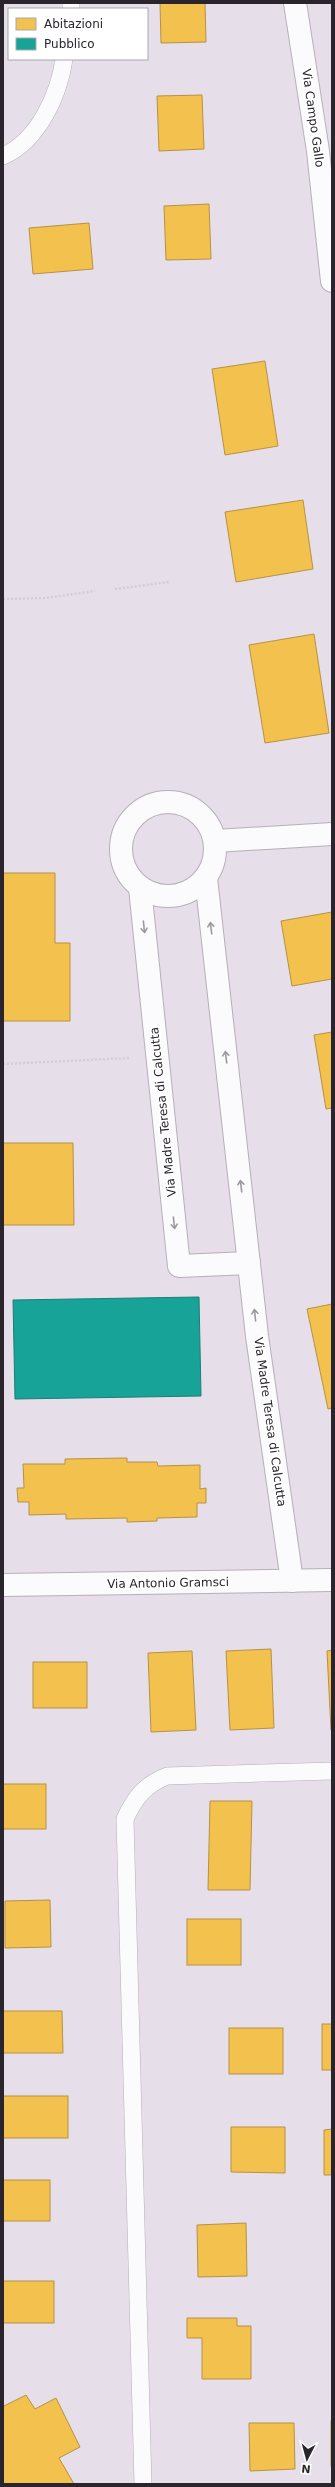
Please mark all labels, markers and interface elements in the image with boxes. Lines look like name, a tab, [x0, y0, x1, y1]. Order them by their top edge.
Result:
legend	[8, 8, 148, 60]
text: Abitazioni	[44, 17, 103, 31]
text: Pubblico	[44, 37, 94, 51]
street label: Via Campo Gallo	[299, 68, 327, 168]
one-way arrow	[140, 920, 148, 933]
one-way arrow	[207, 922, 215, 935]
street label: Via Madre Teresa di Calcutta	[147, 1026, 179, 1198]
one-way arrow	[222, 1051, 230, 1064]
one-way arrow	[237, 1180, 244, 1193]
one-way arrow	[171, 1216, 178, 1229]
one-way arrow	[251, 1309, 259, 1322]
street label: Via Madre Teresa di Calcutta	[251, 1337, 289, 1507]
street label: Via Antonio Gramsci	[107, 1575, 229, 1591]
north arrow	[287, 2439, 327, 2479]
text: N	[301, 2462, 311, 2475]

